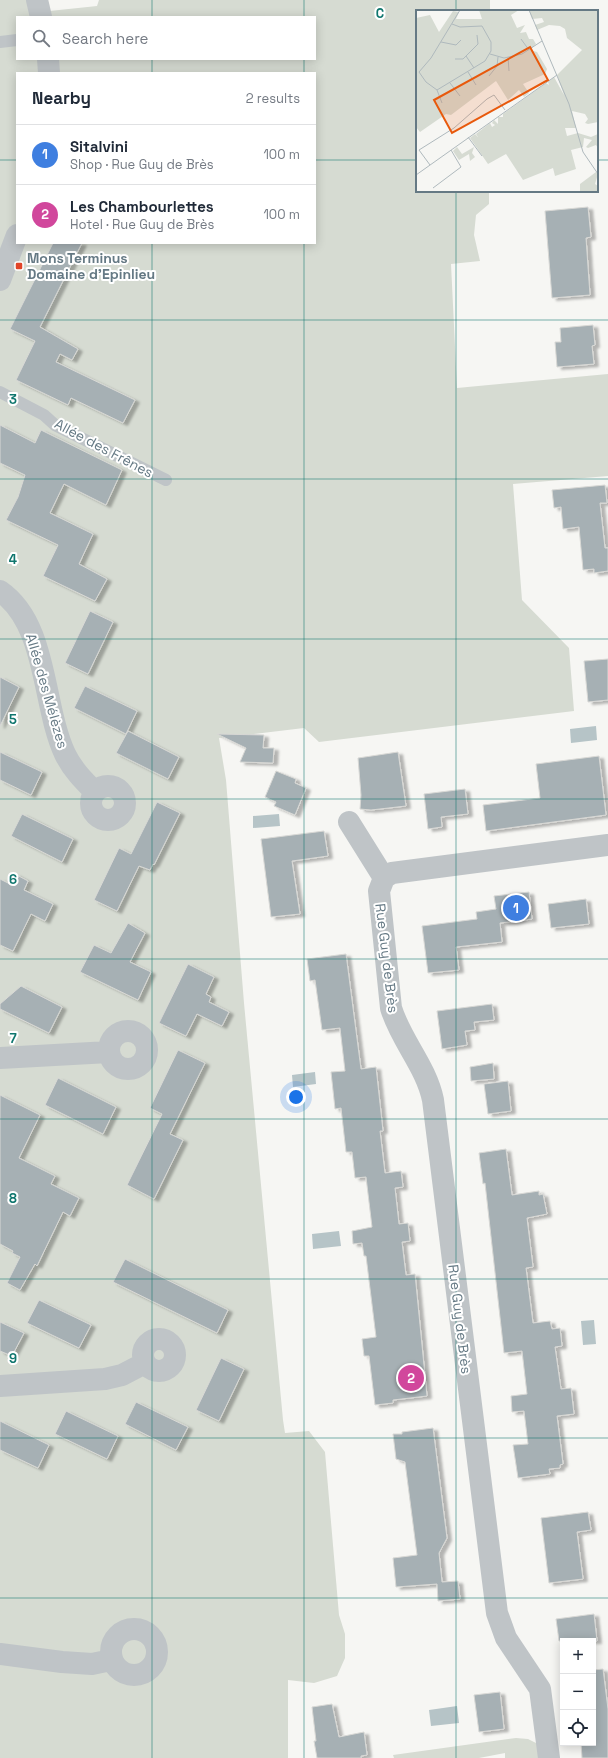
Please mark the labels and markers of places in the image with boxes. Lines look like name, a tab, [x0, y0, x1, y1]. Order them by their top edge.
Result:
place label: Mons Terminus Domaine d'Epinlieu	[27, 249, 155, 283]
marker: Mons Terminus Domaine d'Epinlieu	[14, 261, 24, 271]
pin: 1	[503, 893, 529, 923]
pin: 2	[398, 1363, 424, 1393]

